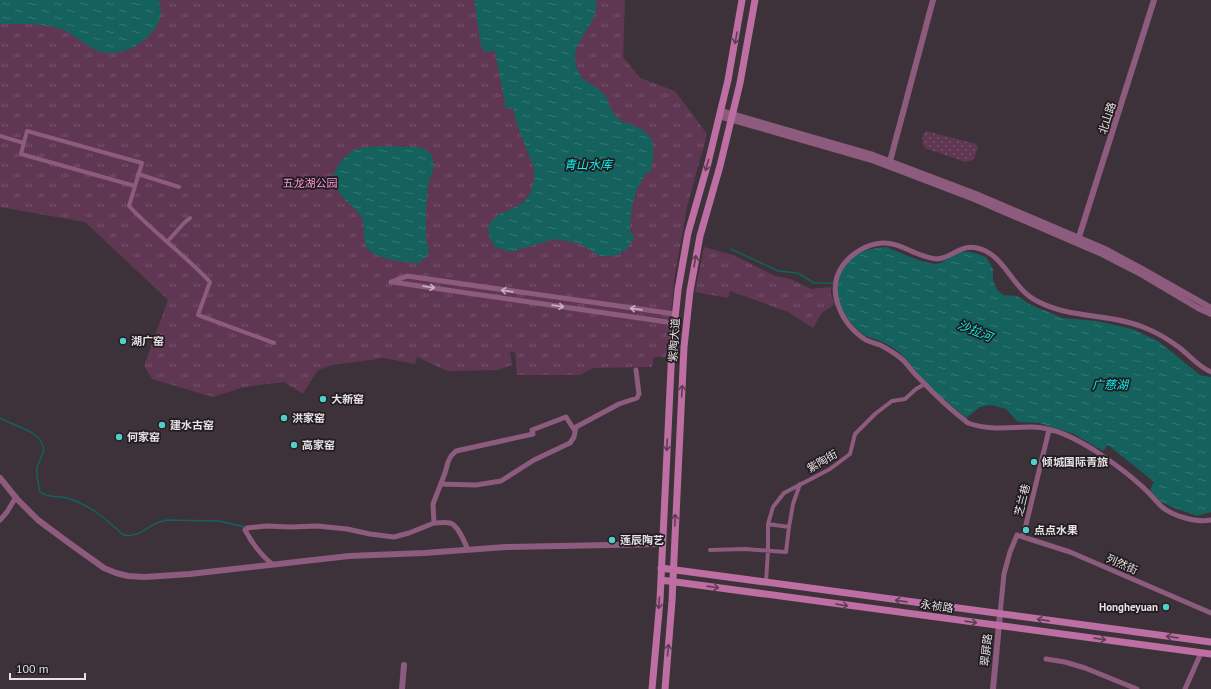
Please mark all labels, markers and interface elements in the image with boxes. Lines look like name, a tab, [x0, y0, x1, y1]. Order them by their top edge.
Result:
one-way arrow	[732, 32, 740, 45]
street label: 北山路	[1095, 100, 1119, 136]
water label: 青山水库	[564, 157, 614, 172]
one-way arrow	[703, 158, 710, 171]
park label: 五龙湖公园	[283, 176, 338, 190]
one-way arrow	[691, 255, 699, 268]
one-way arrow	[422, 283, 435, 291]
one-way arrow	[501, 287, 514, 294]
one-way arrow	[551, 302, 564, 310]
one-way arrow	[630, 305, 643, 313]
water label: 沙拉河	[956, 317, 997, 345]
street label: 紫陶大道	[665, 318, 683, 362]
place label: 湖广窑	[131, 334, 164, 348]
marker: 湖广窑	[118, 336, 128, 346]
water label: 广慈湖	[1092, 377, 1130, 392]
one-way arrow	[678, 385, 686, 398]
place label: 大新窑	[331, 392, 364, 406]
marker: 大新窑	[318, 394, 328, 404]
place label: 洪家窑	[292, 411, 325, 425]
marker: 洪家窑	[279, 413, 289, 423]
place label: 建水古窑	[170, 418, 214, 432]
marker: 建水古窑	[157, 420, 167, 430]
place label: 何家窑	[127, 430, 160, 444]
marker: 何家窑	[114, 432, 124, 442]
place label: 高家窑	[302, 438, 335, 452]
one-way arrow	[663, 438, 670, 451]
marker: 高家窑	[289, 440, 299, 450]
street label: 紫陶街	[804, 447, 840, 475]
place label: 倾城国际青旅	[1041, 455, 1108, 469]
marker: 倾城国际青旅	[1029, 457, 1039, 467]
street label: 芝兰巷	[1011, 482, 1033, 518]
one-way arrow	[672, 514, 679, 527]
place label: 点点水果	[1034, 523, 1078, 537]
marker: 点点水果	[1021, 525, 1031, 535]
place label: 莲辰陶艺	[620, 533, 664, 547]
marker: 莲辰陶艺	[607, 535, 617, 545]
street label: 列然街	[1104, 551, 1140, 577]
one-way arrow	[706, 583, 719, 591]
one-way arrow	[656, 596, 663, 609]
one-way arrow	[895, 597, 908, 604]
street label: 永祯路	[920, 597, 954, 615]
place label: Hongheyuan	[1099, 600, 1158, 614]
one-way arrow	[835, 601, 848, 609]
marker: Hongheyuan	[1161, 602, 1171, 612]
one-way arrow	[1037, 616, 1050, 624]
one-way arrow	[964, 618, 977, 626]
street label: 翠屏路	[977, 633, 995, 667]
one-way arrow	[1166, 633, 1179, 641]
one-way arrow	[1093, 635, 1106, 643]
one-way arrow	[664, 644, 671, 657]
scale bar	[10, 655, 85, 681]
text: 100 m	[16, 661, 49, 676]

